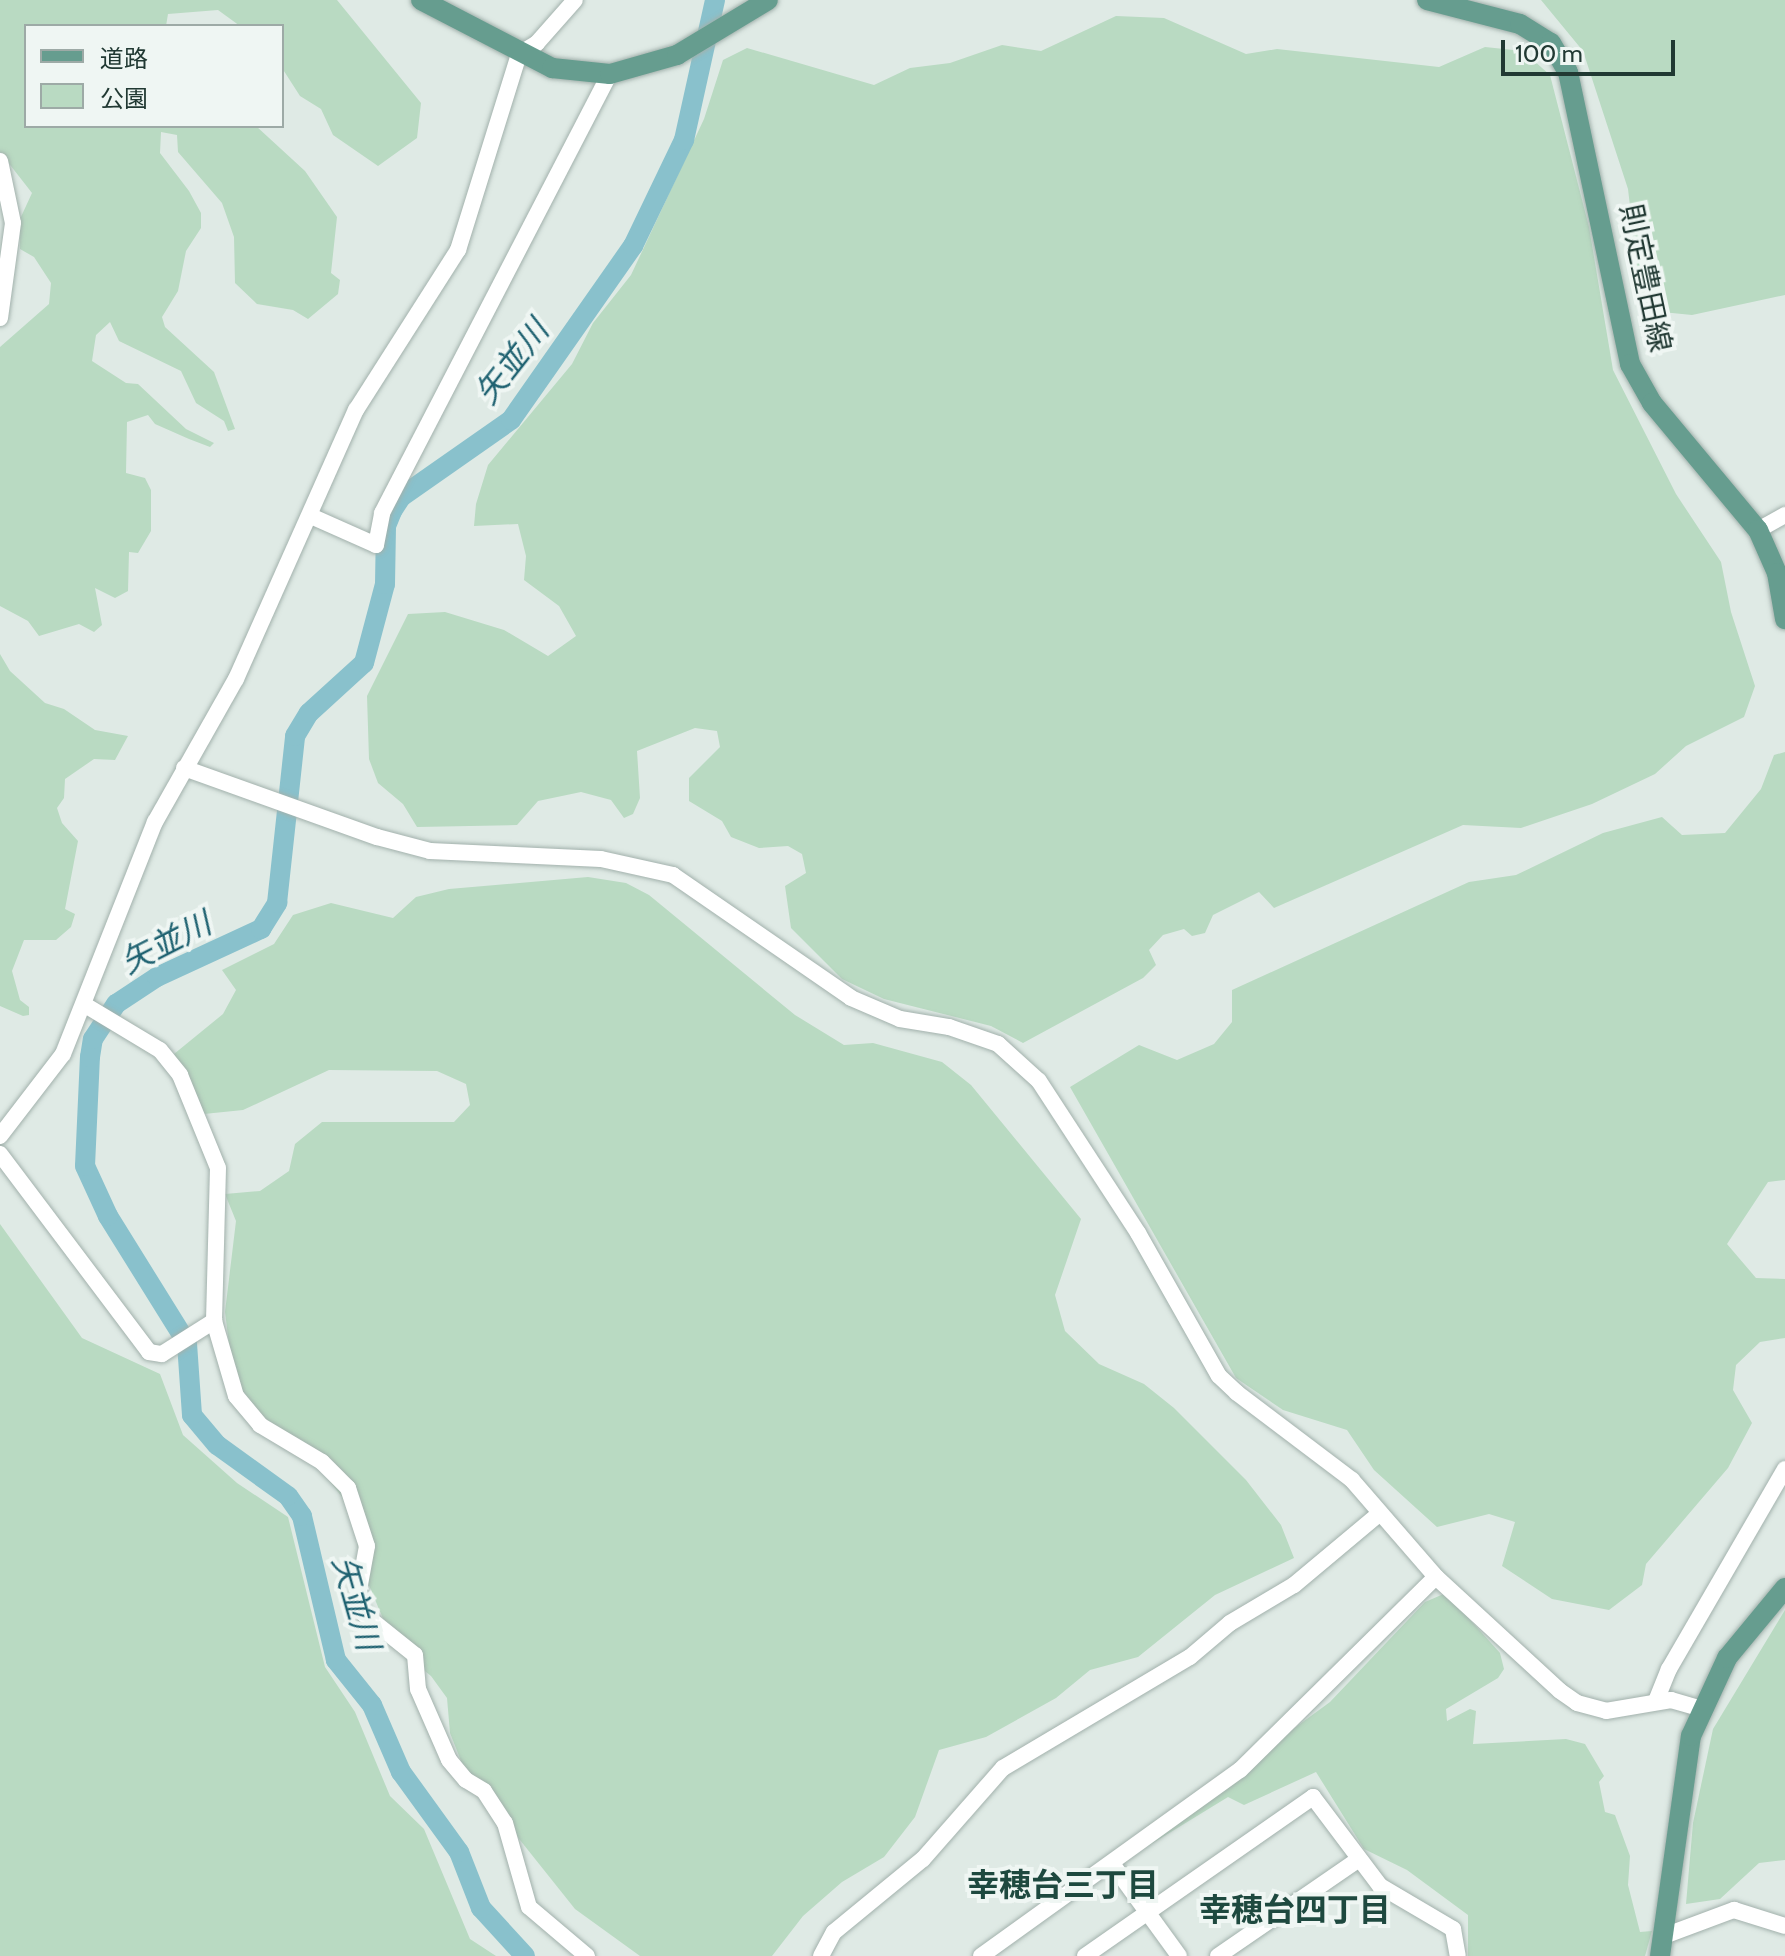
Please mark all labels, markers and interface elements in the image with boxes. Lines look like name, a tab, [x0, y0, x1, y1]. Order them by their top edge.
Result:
legend	[24, 24, 284, 128]
scale bar	[1505, 24, 1679, 74]
text: 100 m	[1515, 39, 1583, 68]
text: 道路	[100, 44, 148, 73]
text: 公園	[100, 84, 148, 113]
street label: 則定豊田線	[1612, 201, 1678, 355]
water label: 矢並川	[467, 312, 557, 412]
water label: 矢並川	[115, 904, 217, 982]
water label: 矢並川	[324, 1552, 388, 1654]
district label: 幸穂台三丁目	[967, 1866, 1159, 1904]
district label: 幸穂台四丁目	[1199, 1891, 1391, 1929]

